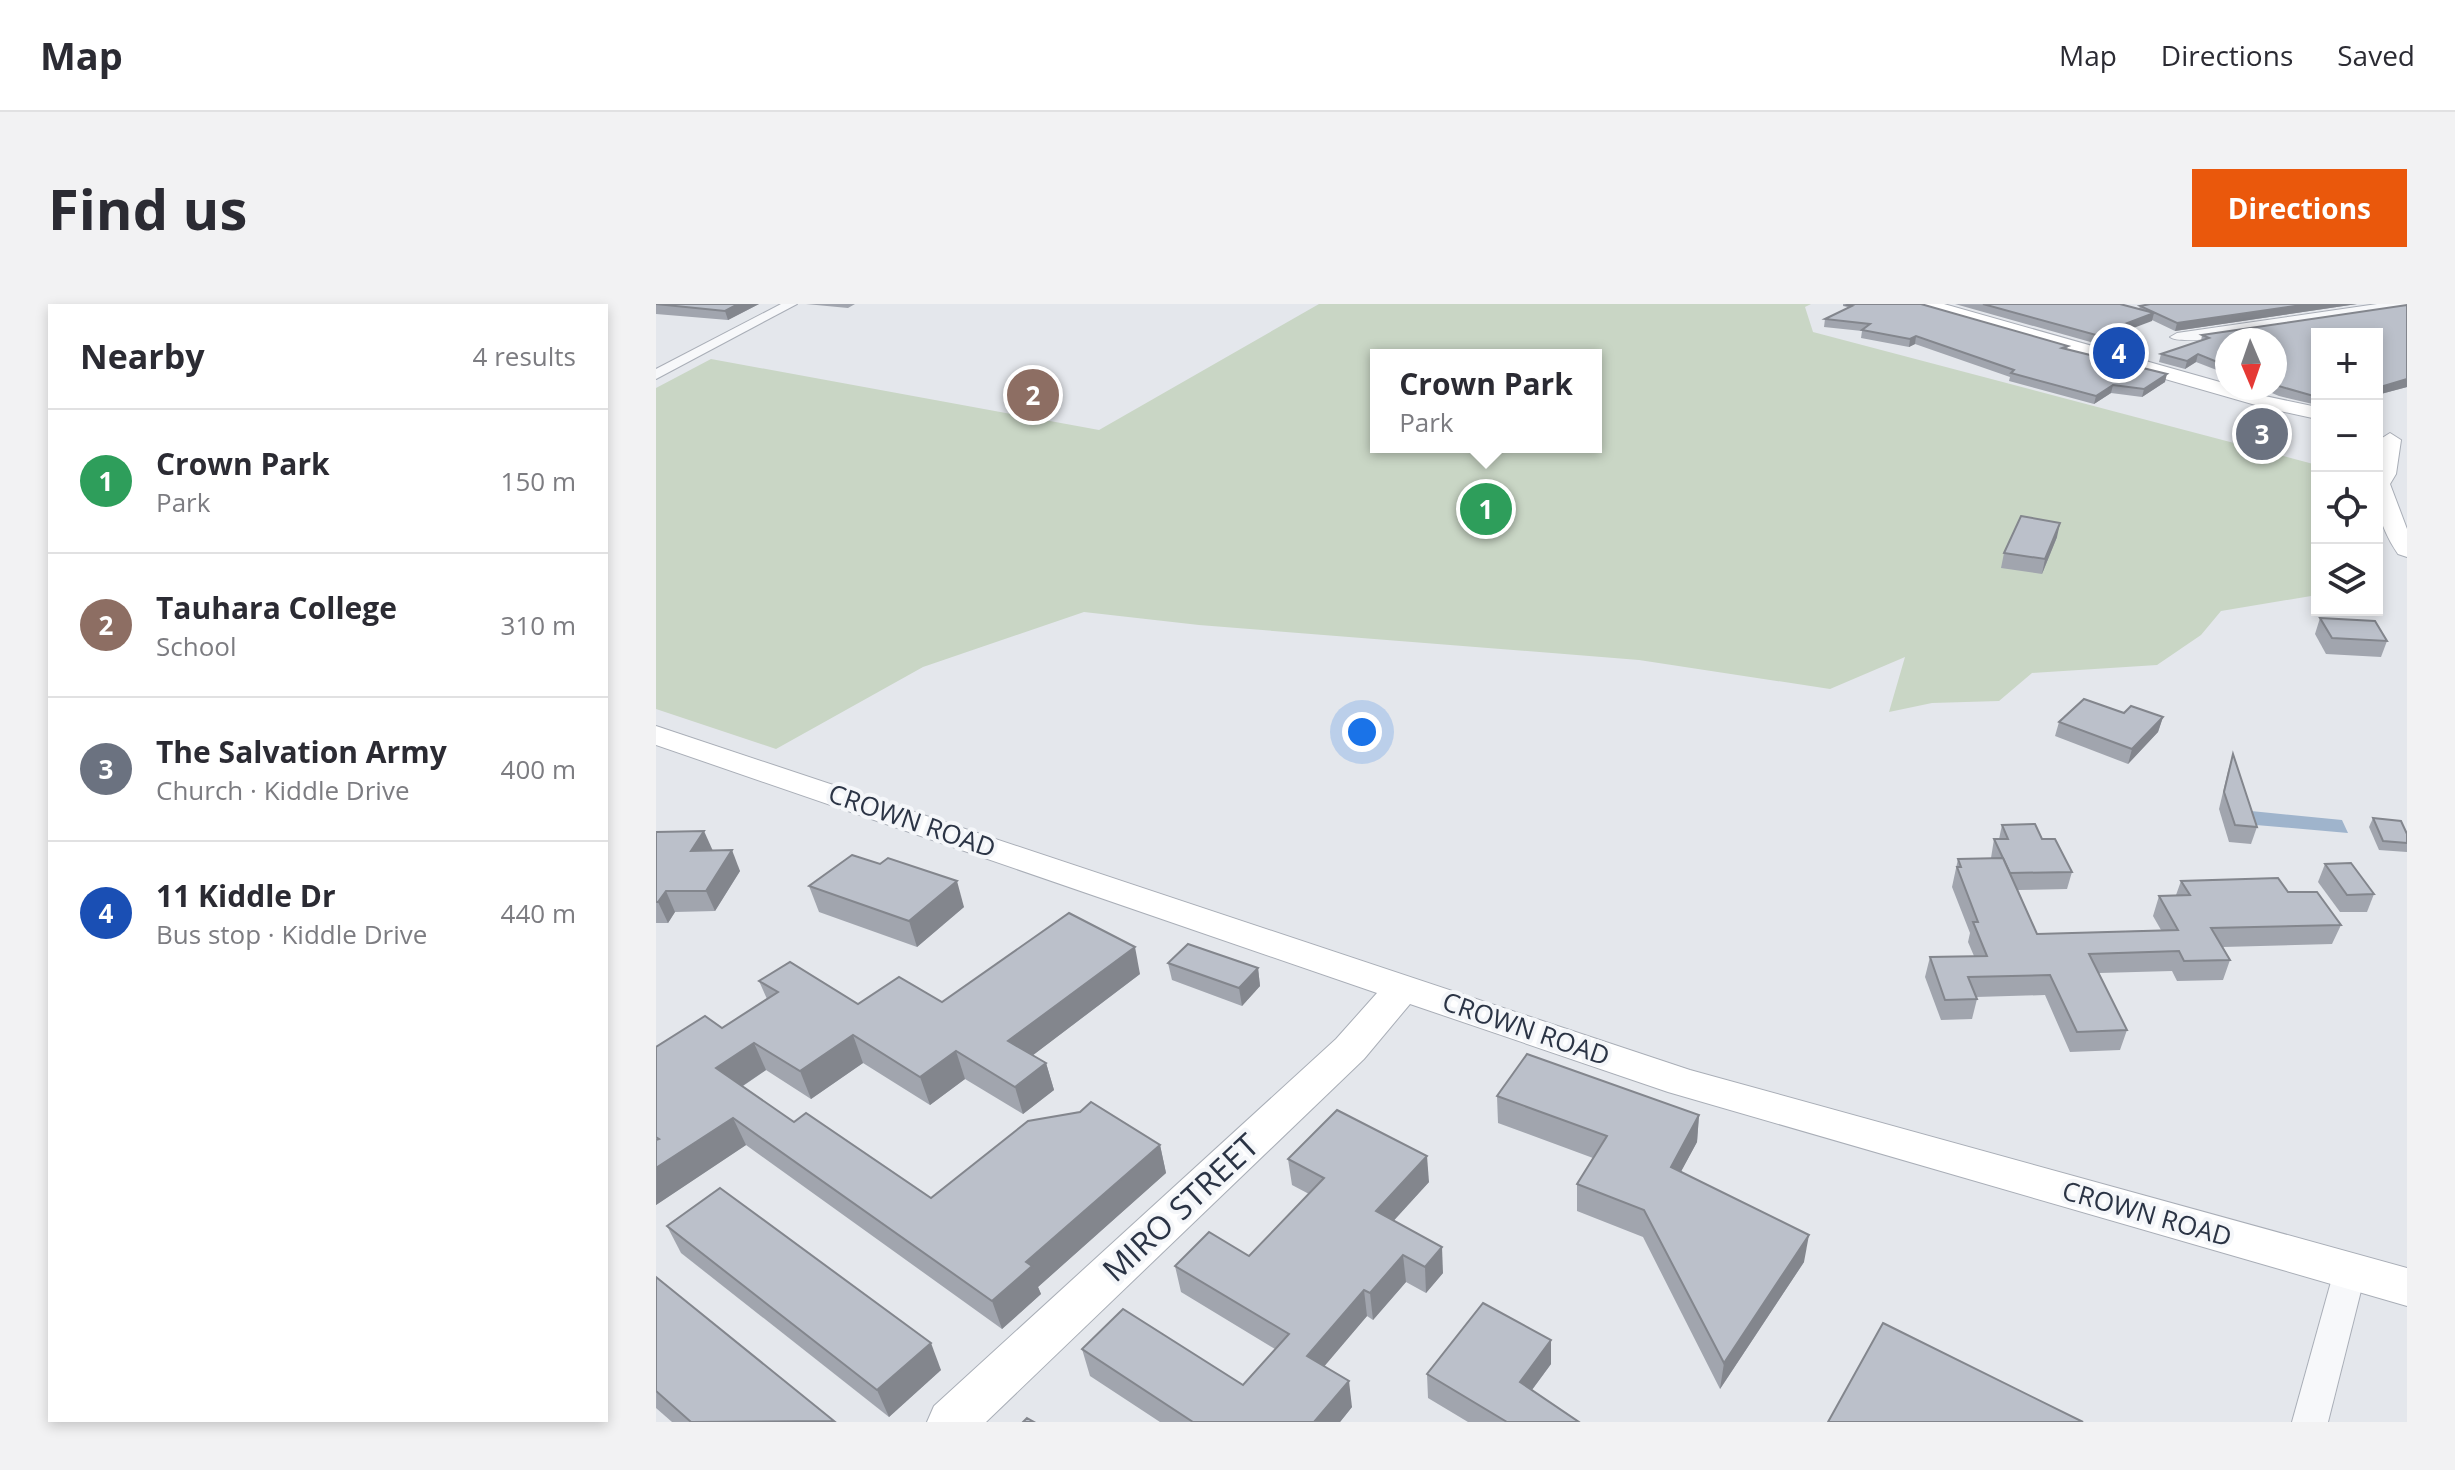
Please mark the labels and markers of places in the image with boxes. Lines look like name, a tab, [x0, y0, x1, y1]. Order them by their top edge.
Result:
pin: 4	[2093, 323, 2145, 383]
pin: 2	[1007, 365, 1059, 425]
pin: 3	[2236, 404, 2288, 464]
pin: 1	[1460, 479, 1512, 539]

